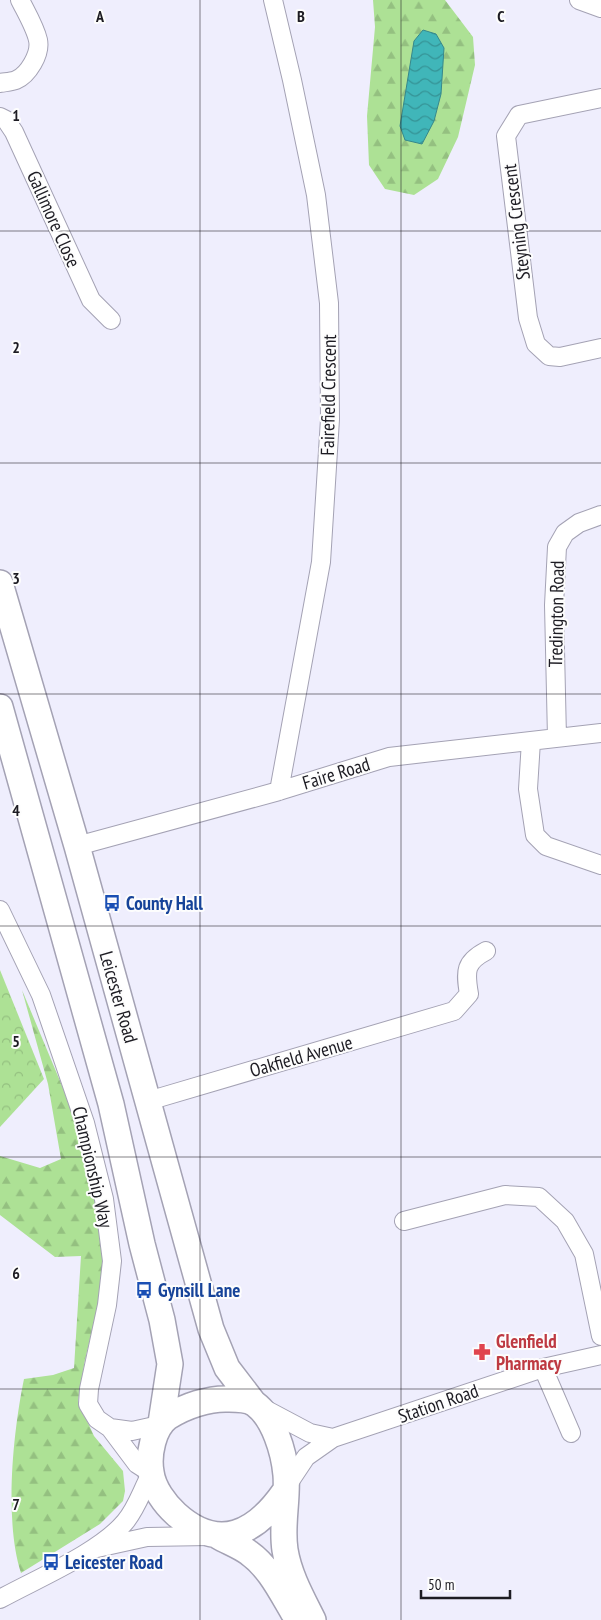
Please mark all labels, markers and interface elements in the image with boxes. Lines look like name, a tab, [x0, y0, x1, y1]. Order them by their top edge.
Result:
text: A	[95, 6, 105, 26]
text: B	[297, 6, 305, 26]
text: C	[497, 6, 505, 26]
text: 1	[12, 105, 20, 125]
street label: Steyning Crescent	[497, 162, 535, 281]
street label: Gallimore Close	[22, 167, 86, 271]
street label: Fairefield Crescent	[315, 333, 341, 456]
text: 2	[12, 337, 20, 357]
street label: Tredington Road	[543, 560, 569, 668]
text: 3	[12, 568, 20, 588]
street label: Faire Road	[299, 751, 373, 795]
text: 4	[12, 800, 20, 820]
place label: County Hall	[126, 891, 203, 915]
bus stop icon: County Hall	[102, 893, 122, 913]
street label: Leicester Road	[94, 948, 144, 1046]
street label: Oakfield Avenue	[247, 1030, 355, 1082]
text: 5	[12, 1031, 20, 1051]
street label: Championship Way	[67, 1104, 119, 1231]
text: 6	[12, 1263, 20, 1283]
place label: Gynsill Lane	[158, 1278, 240, 1302]
bus stop icon: Gynsill Lane	[134, 1280, 154, 1300]
place label: Glenfield Pharmacy	[496, 1329, 562, 1375]
pharmacy icon: Glenfield Pharmacy	[472, 1342, 492, 1362]
street label: Station Road	[395, 1378, 481, 1428]
text: 7	[12, 1494, 20, 1514]
place label: Leicester Road	[65, 1550, 163, 1574]
bus stop icon: Leicester Road	[41, 1552, 61, 1572]
scale bar	[421, 1568, 510, 1600]
text: 50 m	[428, 1575, 454, 1594]

